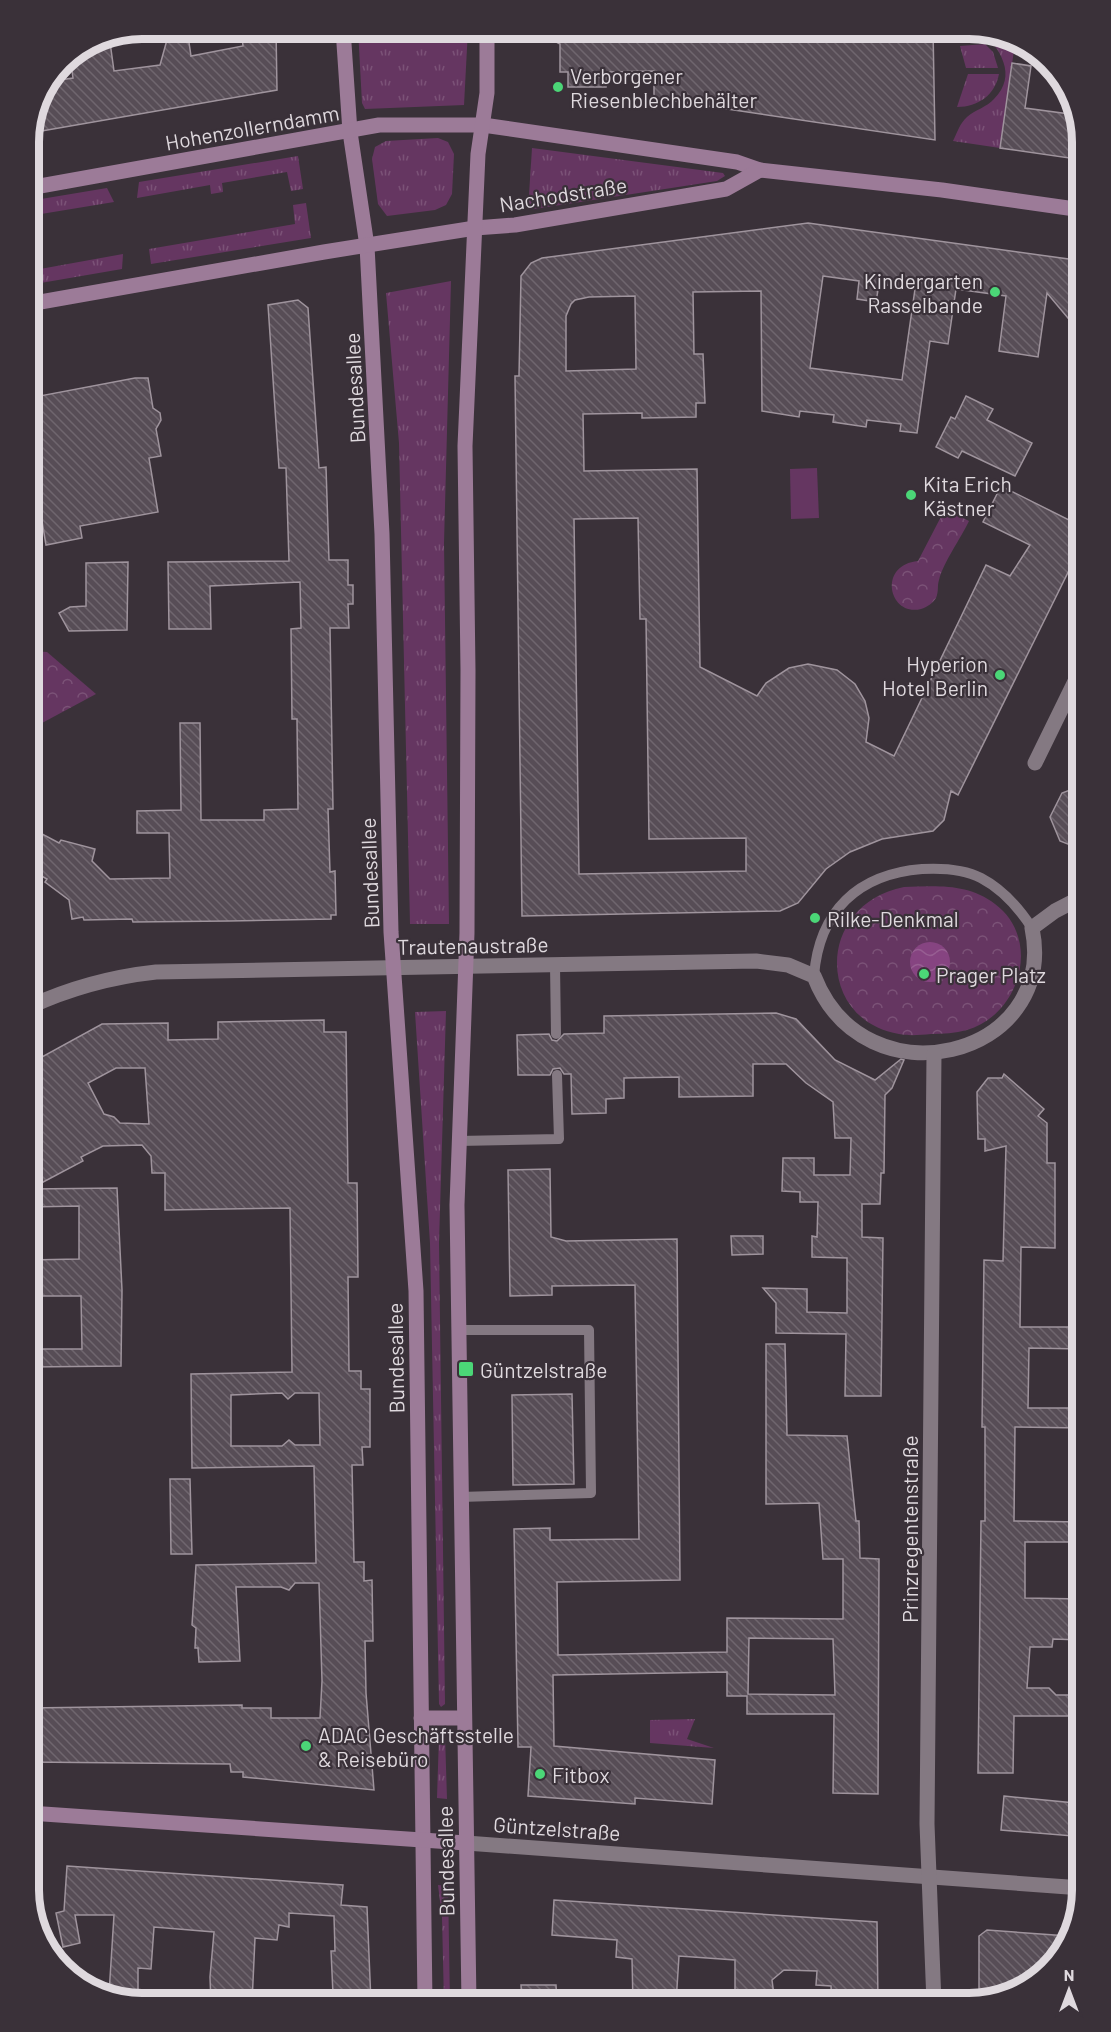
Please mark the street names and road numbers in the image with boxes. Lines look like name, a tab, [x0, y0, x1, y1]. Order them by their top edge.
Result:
street label: Hohenzollerndamm	[163, 99, 341, 155]
street label: Nachodstraße	[497, 172, 629, 216]
street label: Bundesallee	[339, 332, 369, 444]
street label: Bundesallee	[355, 817, 383, 929]
street label: Trautenaustraße	[397, 931, 549, 959]
street label: Bundesallee	[382, 1302, 408, 1414]
street label: Prinzregentenstraße	[897, 1435, 922, 1623]
street label: Bundesallee	[432, 1805, 458, 1917]
street label: Güntzelstraße	[493, 1811, 621, 1845]

